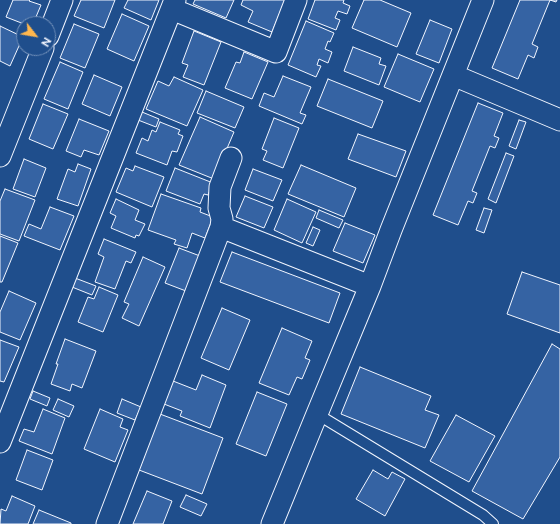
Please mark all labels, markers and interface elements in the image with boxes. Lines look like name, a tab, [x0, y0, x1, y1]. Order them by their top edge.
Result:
north arrow	[16, 16, 56, 56]
text: N	[38, 35, 54, 49]

